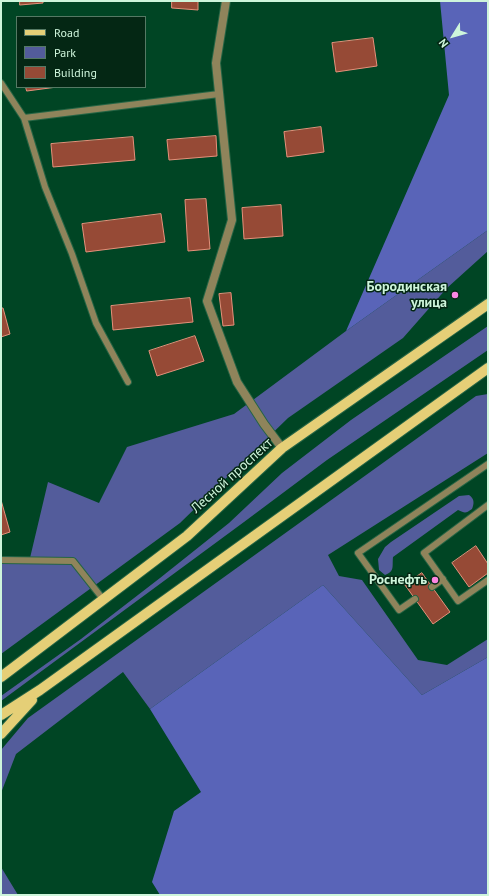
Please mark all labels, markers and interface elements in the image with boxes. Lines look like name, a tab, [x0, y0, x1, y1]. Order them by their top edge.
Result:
legend	[16, 16, 146, 88]
north arrow	[433, 16, 473, 56]
text: Road	[54, 25, 79, 40]
text: N	[436, 36, 451, 50]
text: Park	[54, 45, 76, 60]
text: Building	[54, 65, 97, 80]
place label: Бородинская улица	[366, 279, 447, 312]
marker: Бородинская улица	[450, 290, 460, 300]
street label: Лесной проспект	[188, 435, 276, 517]
place label: Роснефть	[369, 572, 427, 588]
marker: Роснефть	[430, 575, 440, 585]

